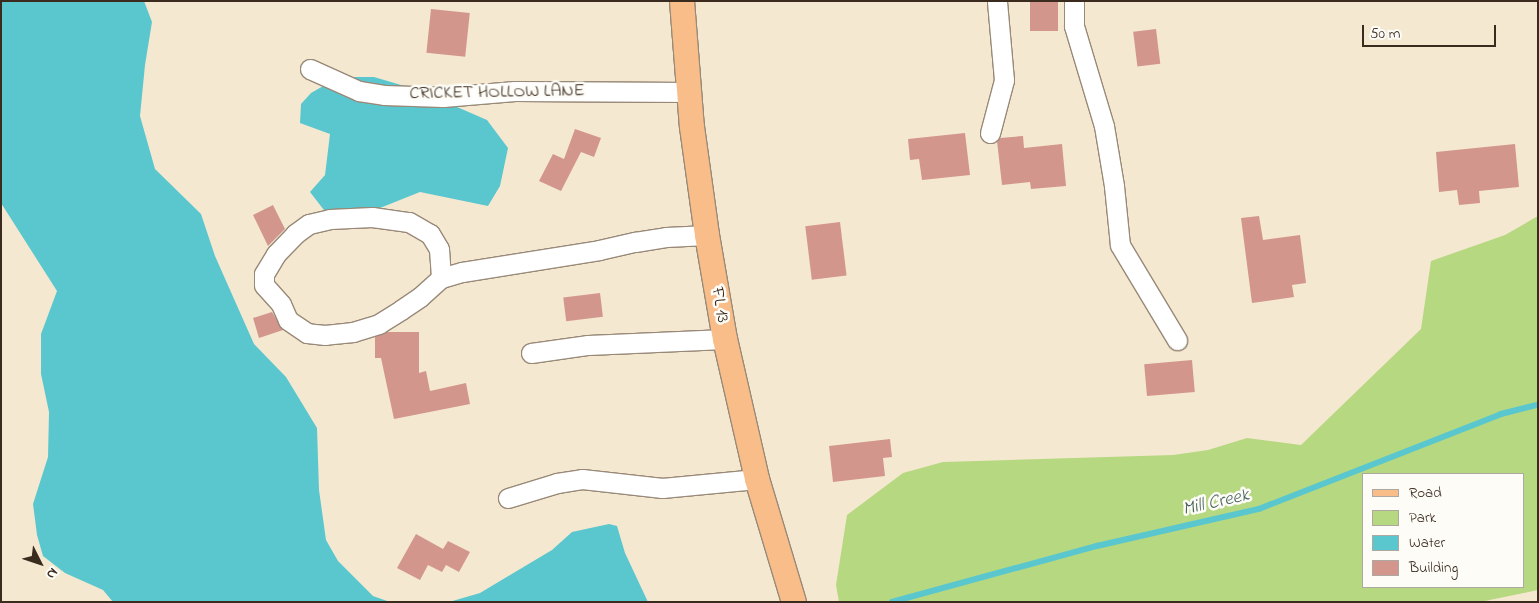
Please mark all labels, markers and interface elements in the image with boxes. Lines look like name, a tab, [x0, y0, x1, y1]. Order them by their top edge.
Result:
scale bar	[1364, 15, 1498, 47]
text: 50 m	[1370, 23, 1400, 45]
street label: CRICKET HOLLOW LANE	[409, 81, 585, 105]
street label: FL 13	[705, 285, 733, 325]
legend	[1362, 473, 1524, 588]
text: Road	[1409, 482, 1442, 504]
water label: Mill Creek	[1180, 484, 1252, 522]
text: Park	[1409, 507, 1436, 529]
text: Water	[1409, 532, 1445, 554]
north arrow	[15, 538, 65, 588]
text: Building	[1409, 557, 1458, 579]
text: N	[41, 563, 63, 584]

